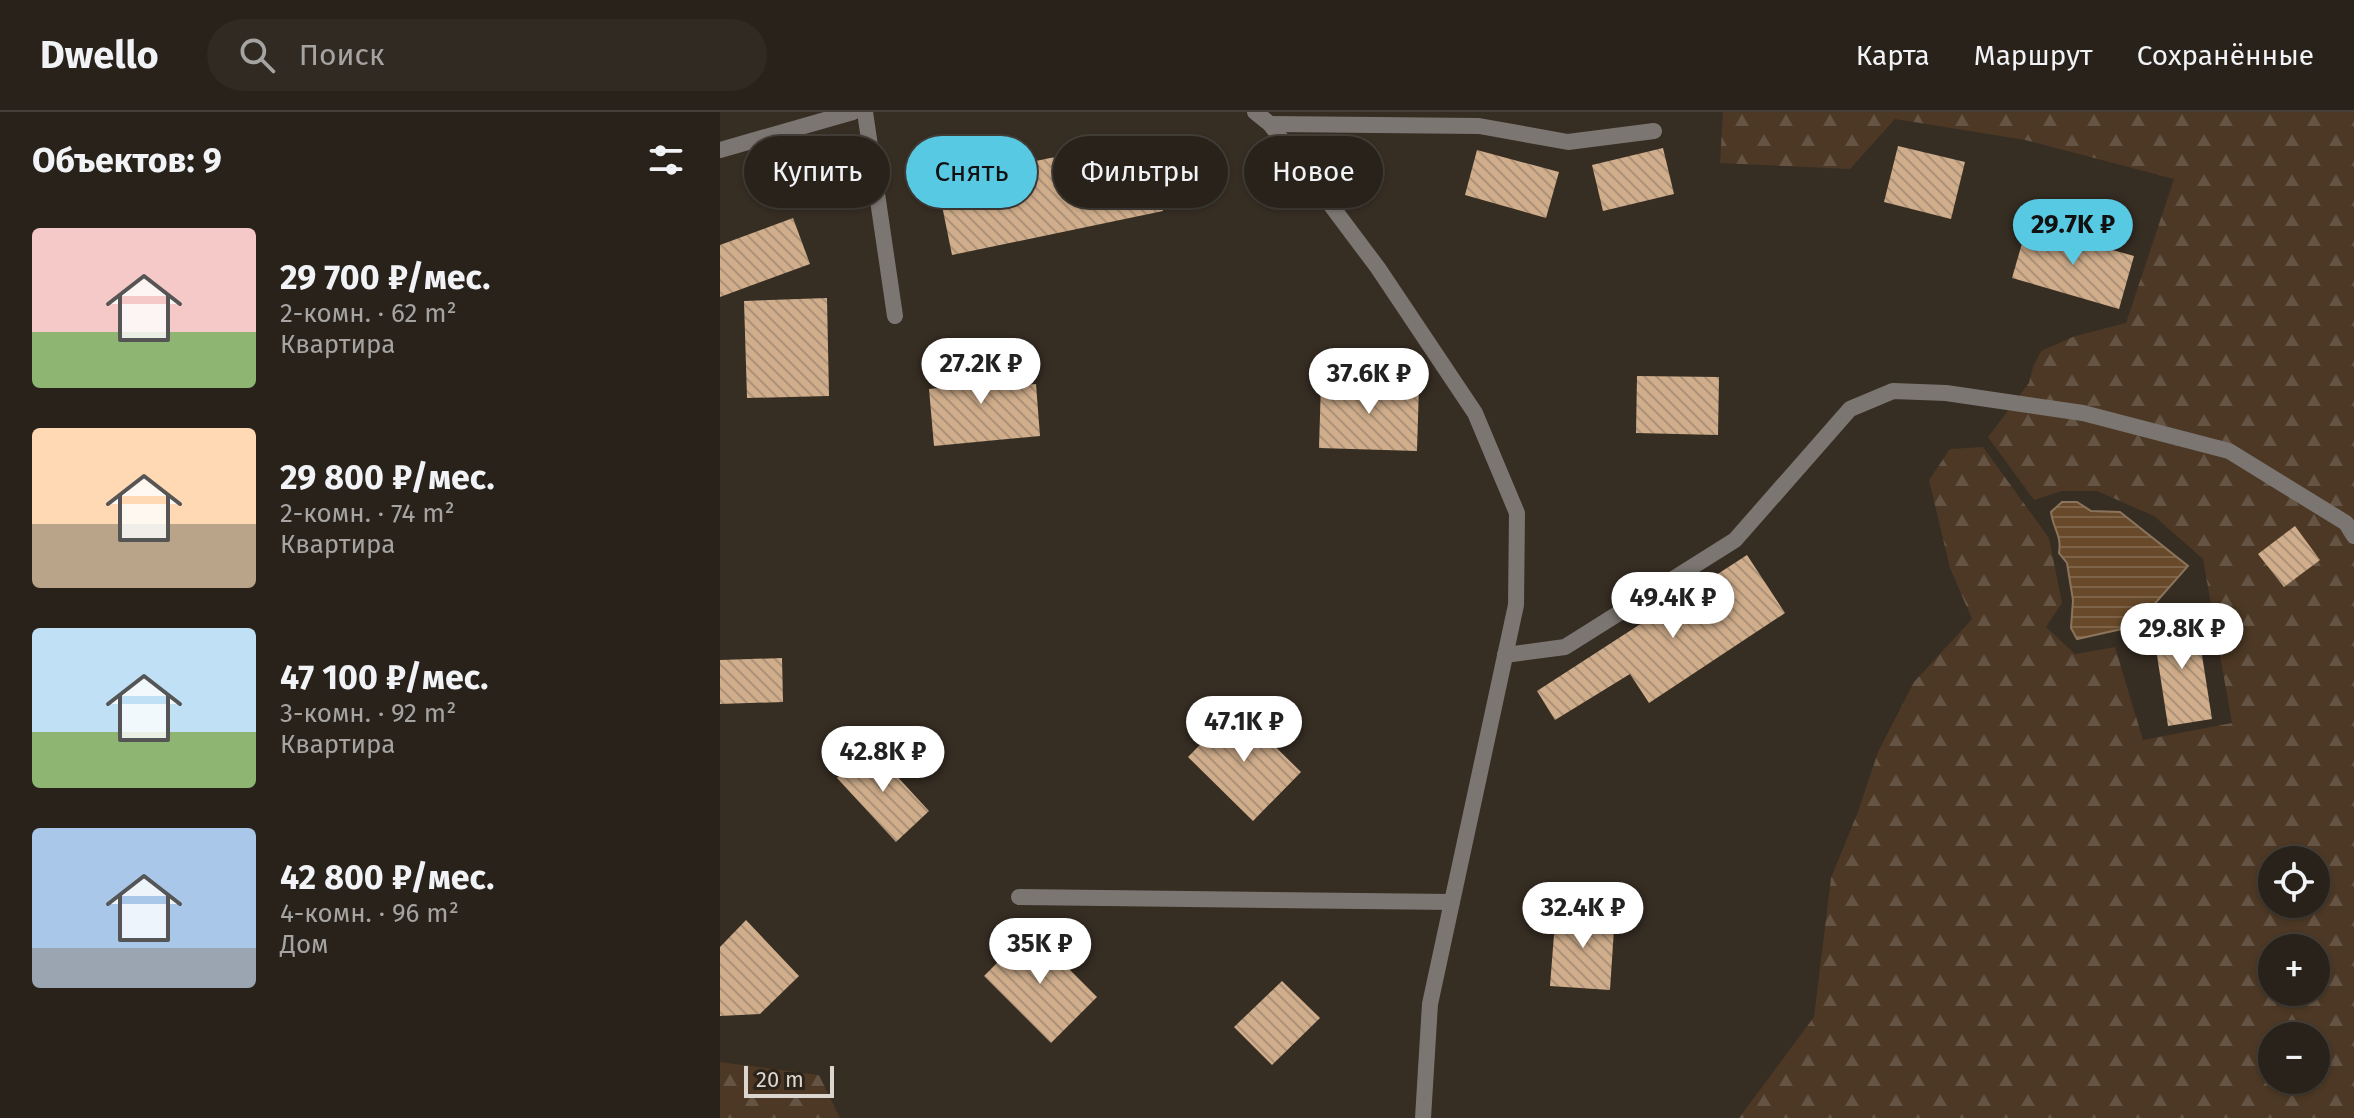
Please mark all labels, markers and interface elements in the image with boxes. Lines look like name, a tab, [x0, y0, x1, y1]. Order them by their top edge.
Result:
search box	[207, 19, 767, 91]
text: Dwello	[40, 32, 159, 78]
icon: search	[235, 33, 279, 77]
text: Поиск	[299, 37, 384, 73]
text: Карта	[1856, 39, 1930, 72]
text: Маршрут	[1974, 39, 2093, 72]
text: Сохранённые	[2137, 39, 2314, 72]
chip: Купить	[744, 136, 890, 208]
chip: Снять	[906, 136, 1037, 208]
chip: Фильтры	[1053, 136, 1228, 208]
chip: Новое	[1244, 136, 1383, 208]
icon: filters	[644, 138, 688, 182]
text: Объектов: 9	[32, 140, 222, 181]
pin: 29.7K ₽	[1999, 199, 2147, 267]
text: 29.7K ₽	[2031, 209, 2115, 240]
text: 29 700 ₽/мес.	[280, 257, 490, 298]
icon: home	[96, 260, 192, 356]
text: 2-комн. · 62 m²	[280, 298, 457, 329]
text: Квартира	[280, 329, 395, 360]
pin: 27.2K ₽	[907, 338, 1055, 406]
text: 27.2K ₽	[939, 348, 1023, 379]
pin: 37.6K ₽	[1295, 348, 1443, 416]
text: 37.6K ₽	[1327, 358, 1411, 389]
text: 29 800 ₽/мес.	[280, 457, 495, 498]
icon: home	[96, 460, 192, 556]
text: 2-комн. · 74 m²	[280, 498, 455, 529]
text: Квартира	[280, 529, 395, 560]
pin: 49.4K ₽	[1599, 572, 1747, 640]
text: 49.4K ₽	[1629, 582, 1717, 613]
pin: 29.8K ₽	[2108, 603, 2256, 671]
text: 29.8K ₽	[2138, 613, 2226, 644]
text: 47 100 ₽/мес.	[280, 657, 488, 698]
icon: home	[96, 660, 192, 756]
pin: 47.1K ₽	[1170, 696, 1318, 764]
text: 3-комн. · 92 m²	[280, 698, 456, 729]
text: 47.1K ₽	[1204, 706, 1284, 737]
pin: 42.8K ₽	[809, 726, 957, 794]
text: Квартира	[280, 729, 395, 760]
text: 42.8K ₽	[839, 736, 927, 767]
map controls	[2258, 846, 2330, 1094]
button: locate	[2258, 846, 2330, 918]
text: 42 800 ₽/мес.	[280, 857, 494, 898]
icon: home	[96, 860, 192, 956]
pin: 32.4K ₽	[1509, 882, 1657, 950]
text: 32.4K ₽	[1540, 892, 1626, 923]
text: 4-комн. · 96 m²	[280, 898, 459, 929]
pin: 35K ₽	[984, 918, 1096, 986]
text: 35K ₽	[1007, 928, 1073, 959]
text: Дом	[280, 929, 329, 960]
button: +	[2258, 934, 2330, 1006]
button: −	[2258, 1022, 2330, 1094]
scale bar	[744, 1062, 834, 1098]
text: 20 m	[756, 1066, 804, 1093]

